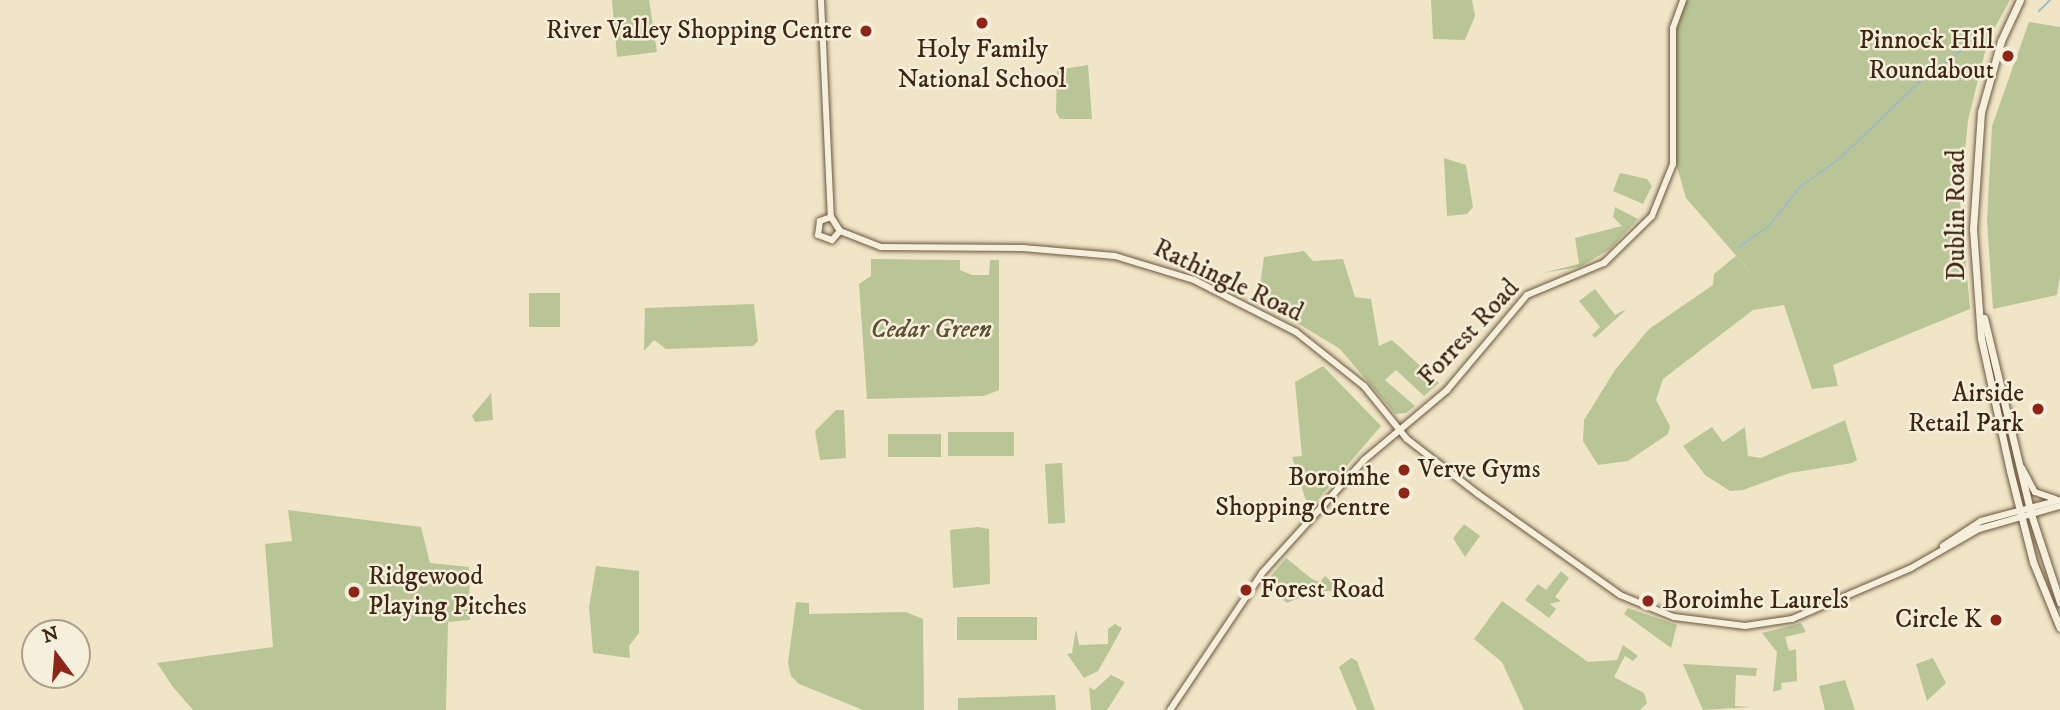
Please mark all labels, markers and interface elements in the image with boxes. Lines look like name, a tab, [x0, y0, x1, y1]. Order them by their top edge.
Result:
place label: River Valley Shopping Centre	[546, 15, 852, 47]
marker: Holy Family National School	[974, 15, 990, 31]
marker: River Valley Shopping Centre	[858, 23, 874, 39]
place label: Pinnock Hill Roundabout	[1859, 25, 1994, 86]
place label: Holy Family National School	[898, 34, 1066, 96]
marker: Pinnock Hill Roundabout	[2000, 48, 2016, 64]
street label: Dublin Road	[1941, 149, 1973, 281]
street label: Rathingle Road	[1148, 233, 1308, 329]
street label: Forrest Road	[1412, 273, 1526, 393]
park label: Cedar Green	[870, 314, 992, 346]
place label: Airside Retail Park	[1908, 378, 2024, 440]
marker: Airside Retail Park	[2030, 401, 2046, 417]
place label: Verve Gyms	[1418, 454, 1540, 486]
place label: Boroimhe Shopping Centre	[1215, 462, 1390, 524]
marker: Verve Gyms	[1396, 462, 1412, 478]
marker: Boroimhe Shopping Centre	[1396, 485, 1412, 501]
place label: Ridgewood Playing Pitches	[368, 561, 527, 622]
place label: Forest Road	[1260, 574, 1384, 606]
marker: Forest Road	[1238, 582, 1254, 598]
marker: Ridgewood Playing Pitches	[346, 584, 362, 600]
place label: Boroimhe Laurels	[1662, 585, 1849, 617]
marker: Boroimhe Laurels	[1640, 593, 1656, 609]
place label: Circle K	[1895, 604, 1982, 636]
marker: Circle K	[1988, 612, 2004, 628]
north arrow	[21, 619, 91, 689]
text: N	[40, 622, 61, 648]

